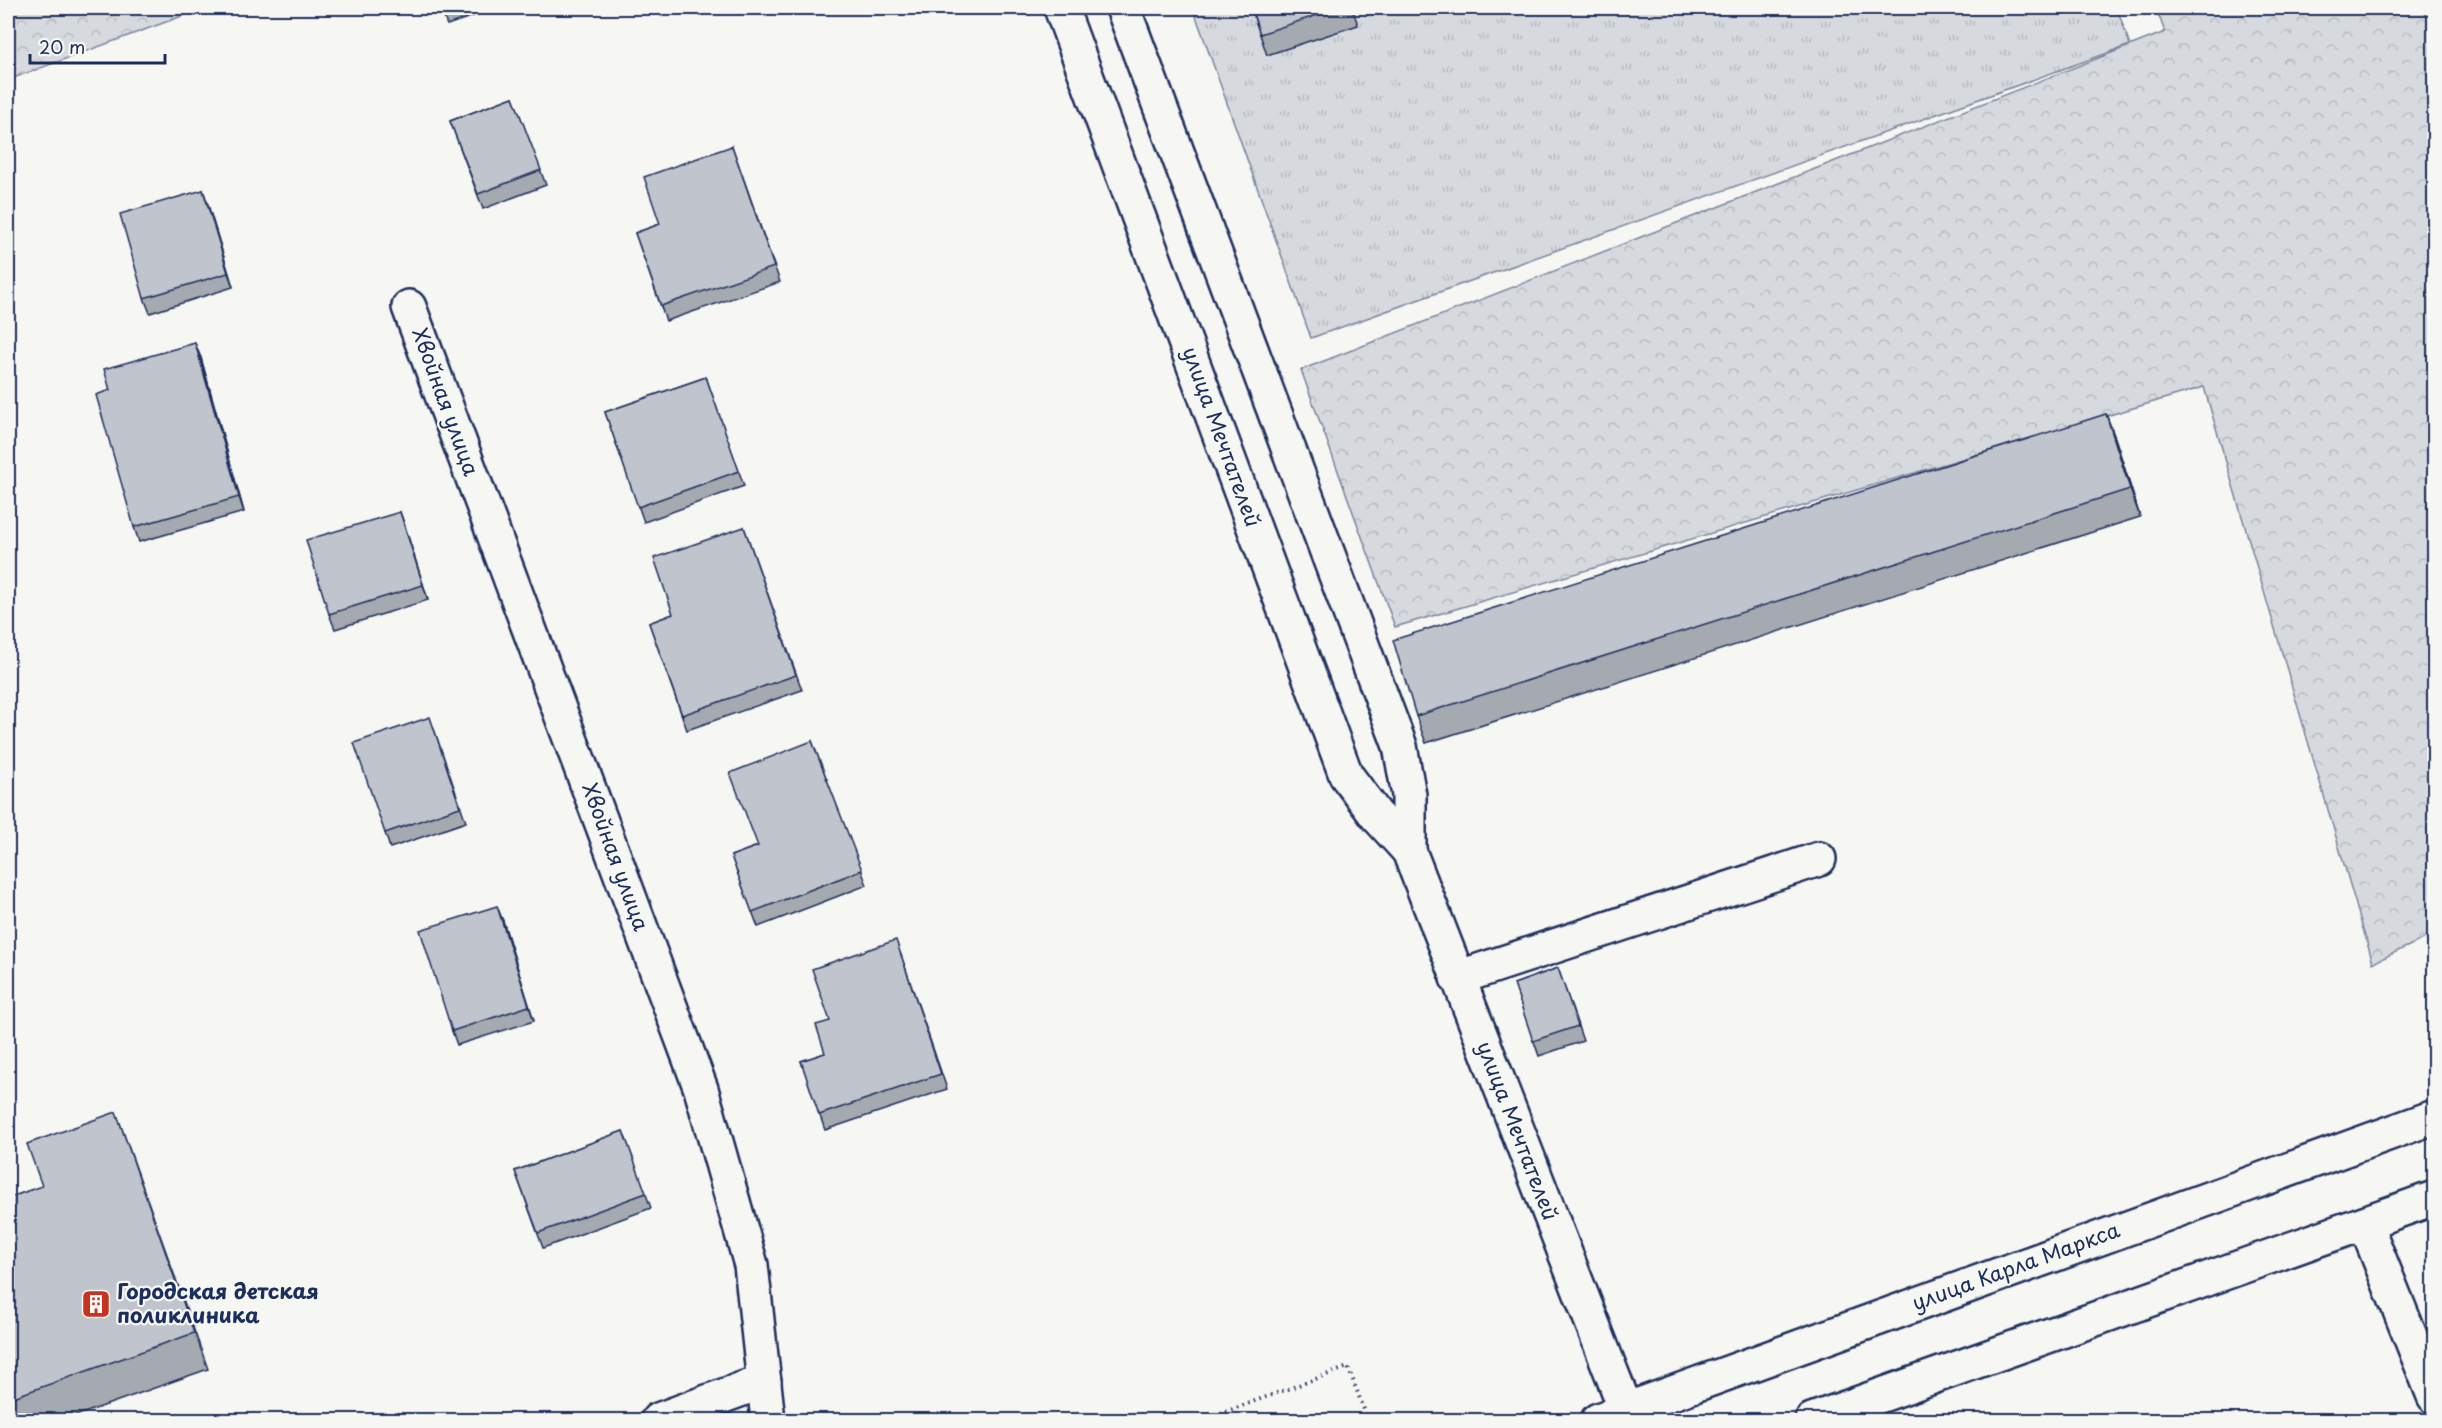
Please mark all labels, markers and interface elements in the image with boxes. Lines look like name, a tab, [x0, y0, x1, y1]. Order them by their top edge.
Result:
scale bar	[30, 27, 165, 65]
text: 20 m	[39, 33, 85, 60]
street label: Хвойная улица	[405, 323, 489, 481]
street label: улица Мечтателей	[1175, 342, 1270, 531]
street label: Хвойная улица	[575, 778, 659, 936]
street label: улица Мечтателей	[1470, 1036, 1568, 1225]
street label: улица Карла Маркса	[1907, 1213, 2124, 1318]
place label: Городская детская поликлиника	[117, 1274, 319, 1330]
building icon: Городская детская поликлиника	[80, 1288, 112, 1320]

